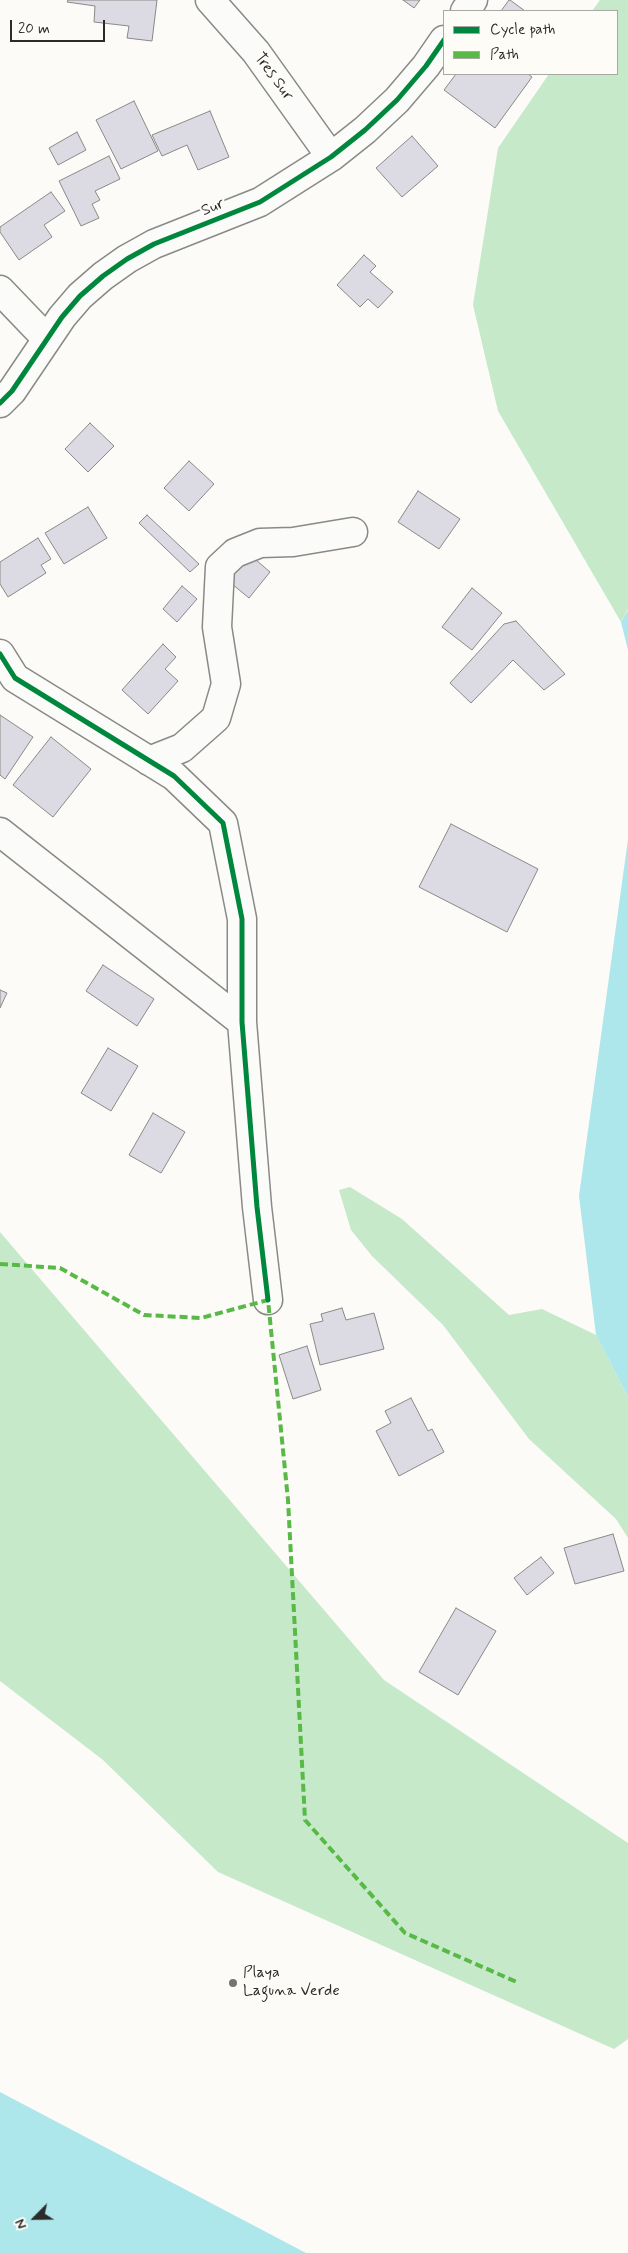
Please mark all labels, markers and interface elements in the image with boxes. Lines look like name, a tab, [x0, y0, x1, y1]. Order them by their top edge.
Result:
scale bar	[12, 10, 108, 42]
legend	[443, 10, 618, 75]
text: 20 m	[18, 19, 50, 39]
text: Cycle path	[490, 20, 555, 40]
text: Path	[490, 45, 519, 65]
street label: Tres Sur	[249, 49, 297, 105]
street label: Sur	[199, 195, 227, 221]
place label: Playa Laguna Verde	[243, 1964, 340, 2002]
marker: Playa Laguna Verde	[227, 1977, 239, 1989]
north arrow	[10, 2193, 60, 2243]
text: N	[11, 2216, 31, 2232]

